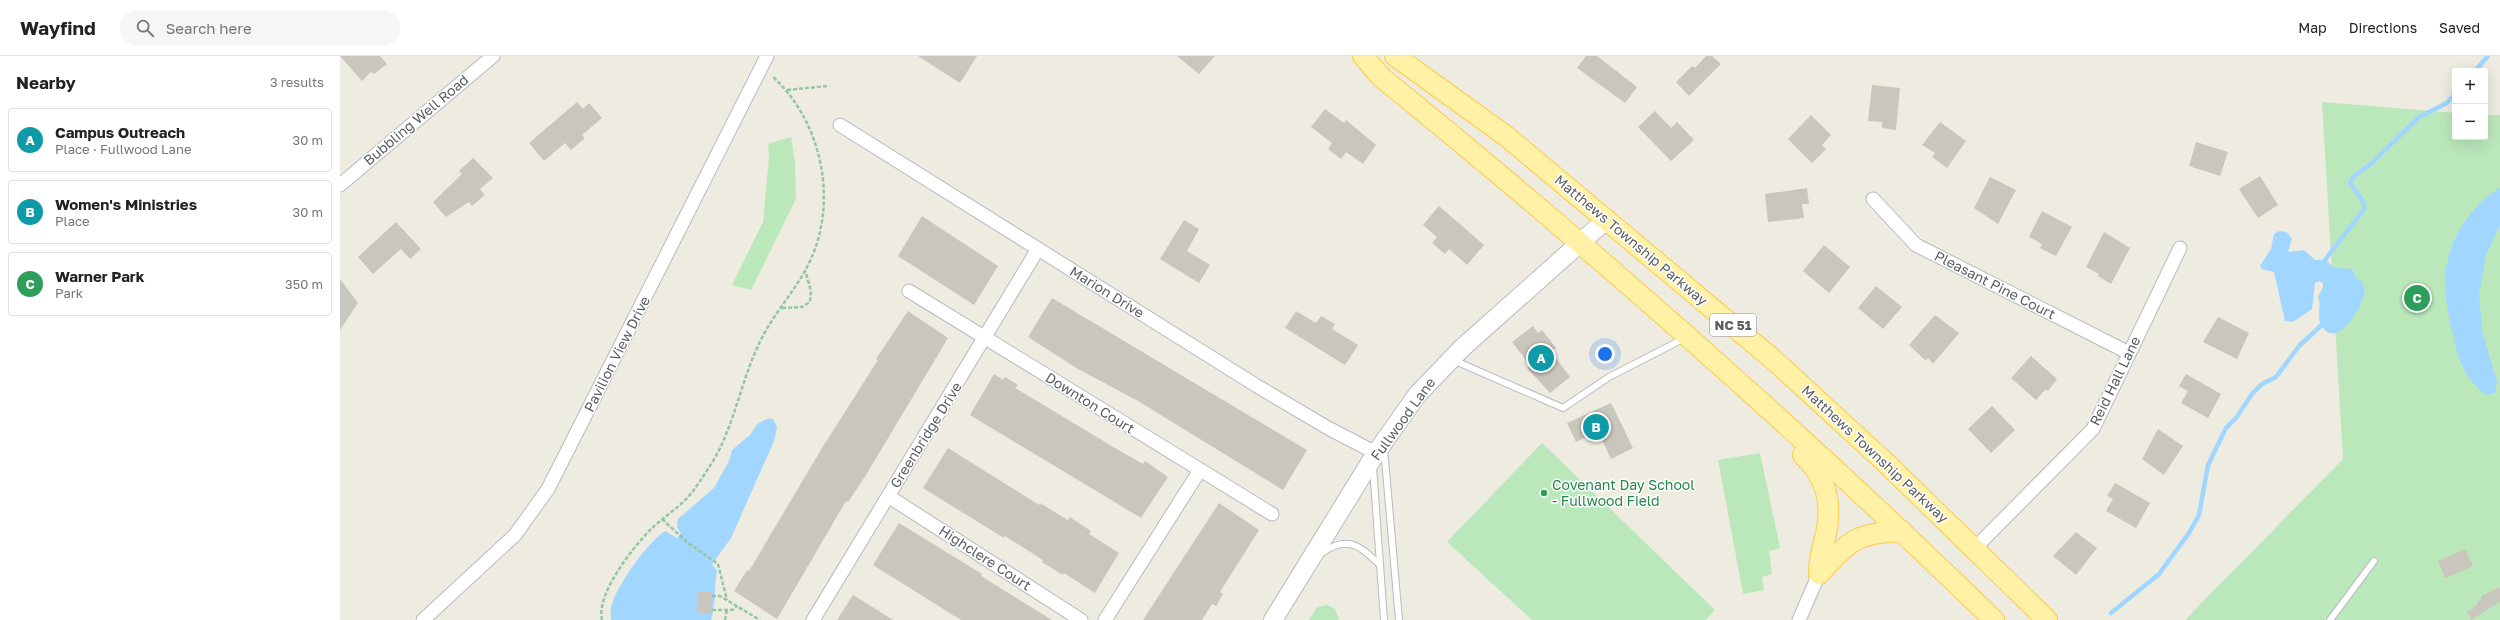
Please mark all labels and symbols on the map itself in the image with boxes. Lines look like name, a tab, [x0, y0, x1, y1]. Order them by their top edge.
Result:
street label: Bubbling Well Road	[360, 71, 472, 168]
street label: Matthews Township Parkway	[1551, 171, 1711, 309]
street label: Pleasant Pine Court	[1932, 247, 2058, 322]
street label: Marion Drive	[1067, 262, 1148, 321]
pin: C	[2404, 283, 2430, 313]
street label: Pavilion View Drive	[580, 293, 653, 414]
road number: NC 51	[1710, 314, 1756, 336]
street label: Reid Hall Lane	[2086, 333, 2143, 428]
pin: A	[1528, 343, 1554, 373]
your location	[1595, 344, 1615, 364]
street label: Downton Court	[1043, 368, 1138, 437]
street label: Fullwood Lane	[1367, 374, 1438, 464]
street label: Greenbridge Drive	[886, 379, 965, 491]
street label: Matthews Township Parkway	[1799, 381, 1952, 526]
pin: B	[1583, 412, 1609, 442]
place label: Covenant Day School - Fullwood Field	[1552, 476, 1695, 509]
marker: Covenant Day School - Fullwood Field	[1539, 488, 1549, 498]
street label: Highclere Court	[936, 521, 1035, 594]

